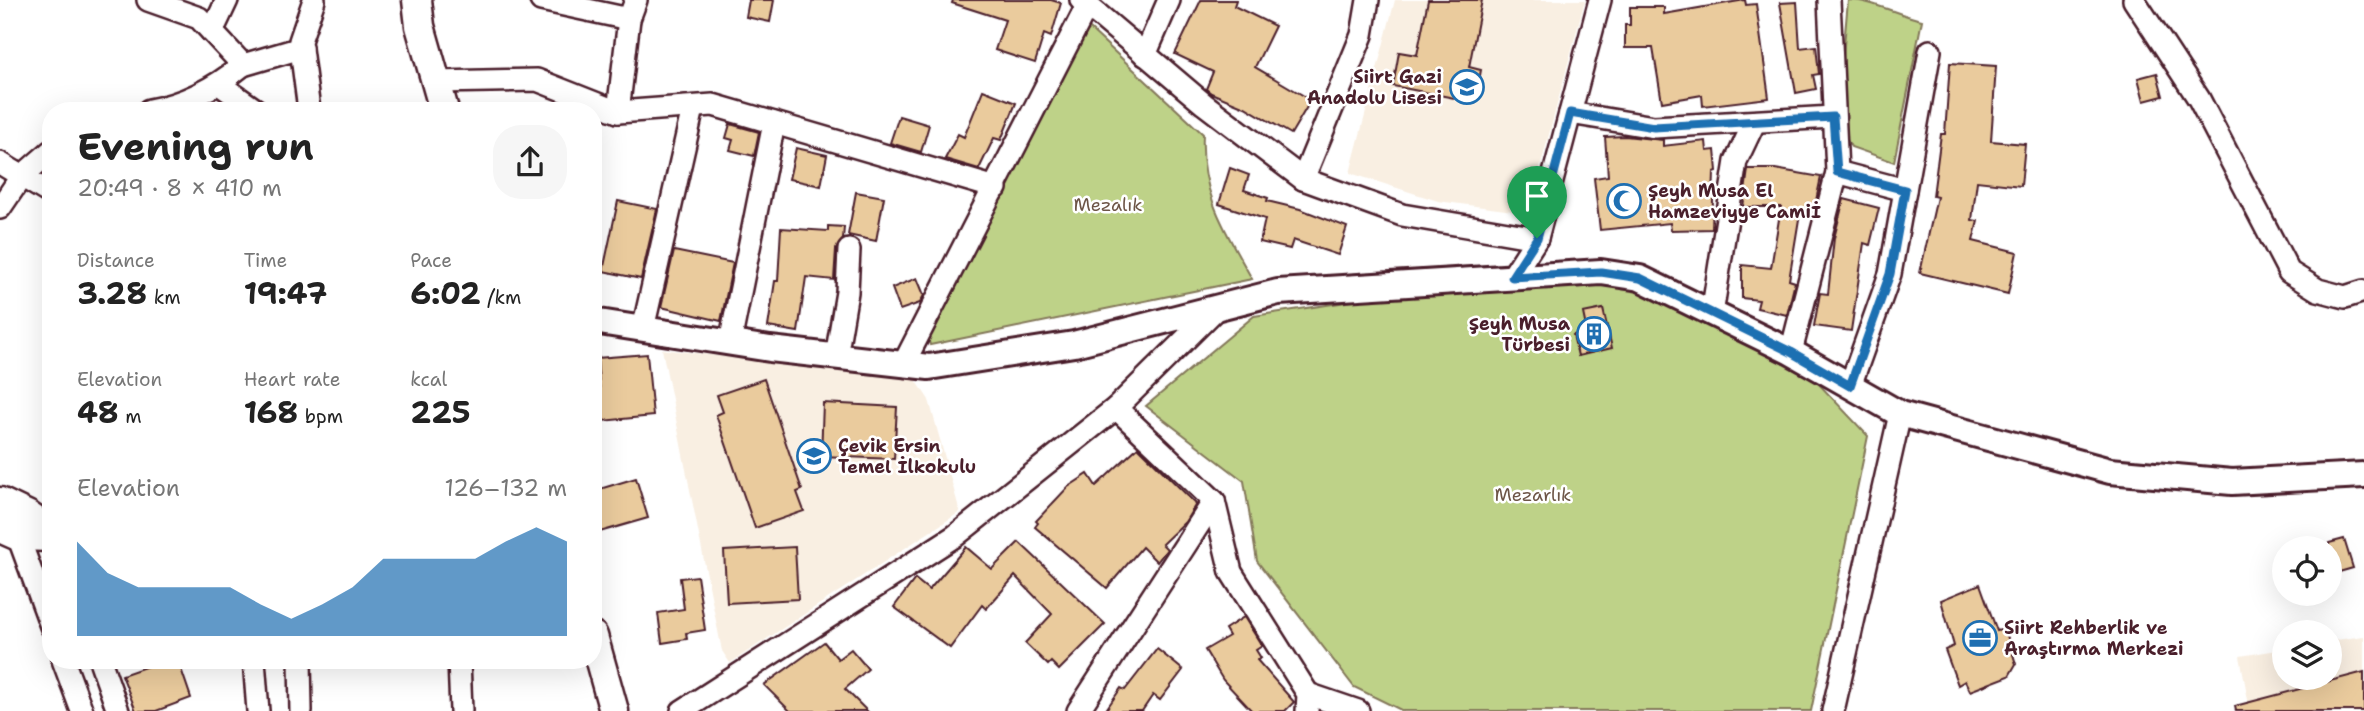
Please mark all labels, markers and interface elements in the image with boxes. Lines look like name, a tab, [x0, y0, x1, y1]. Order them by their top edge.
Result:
place label: Siirt Gazi Anadolu Lisesi	[1307, 65, 1442, 110]
school or university icon: Siirt Gazi Anadolu Lisesi	[1448, 68, 1486, 106]
text: Evening run	[77, 121, 314, 172]
button: share	[493, 125, 567, 199]
pin	[1507, 166, 1567, 238]
text: 20:49 · 8 × 410 m	[77, 173, 282, 203]
icon: arrive	[1518, 177, 1556, 215]
place label: Şeyh Musa El Hamzeviyye Camiİ	[1648, 179, 1821, 224]
mosque icon: Şeyh Musa El Hamzeviyye Camiİ	[1605, 182, 1643, 220]
park label: Mezalık	[1074, 193, 1142, 217]
text: Distance	[77, 248, 155, 273]
text: Time	[244, 248, 287, 273]
text: Pace	[410, 248, 452, 273]
text: 3.28	[77, 273, 147, 314]
text: 19:47	[244, 273, 327, 314]
text: 6:02	[410, 273, 481, 314]
text: km	[147, 285, 181, 310]
text: /km	[481, 285, 521, 310]
place label: Şeyh Musa Türbesi	[1469, 312, 1571, 357]
building icon: Şeyh Musa Türbesi	[1575, 315, 1613, 353]
text: Elevation	[77, 367, 162, 392]
text: Heart rate	[244, 367, 340, 392]
text: kcal	[410, 367, 447, 392]
text: 48	[77, 392, 119, 433]
text: 168	[244, 392, 298, 433]
text: 225	[410, 392, 471, 433]
text: m	[119, 404, 142, 429]
text: bpm	[298, 404, 343, 429]
place label: Çevik Ersin Temel İlkokulu	[838, 434, 976, 479]
school or university icon: Çevik Ersin Temel İlkokulu	[795, 437, 833, 475]
text: Elevation	[77, 473, 180, 503]
text: 126–132 m	[444, 473, 567, 503]
park label: Mezarlık	[1495, 483, 1571, 507]
map controls	[2272, 536, 2342, 690]
button: locate	[2272, 536, 2342, 606]
place label: Siirt Rehberlik ve Araştırma Merkezi	[2004, 616, 2183, 661]
office icon: Siirt Rehberlik ve Araştırma Merkezi	[1961, 619, 1999, 657]
button: layers	[2272, 620, 2342, 690]

